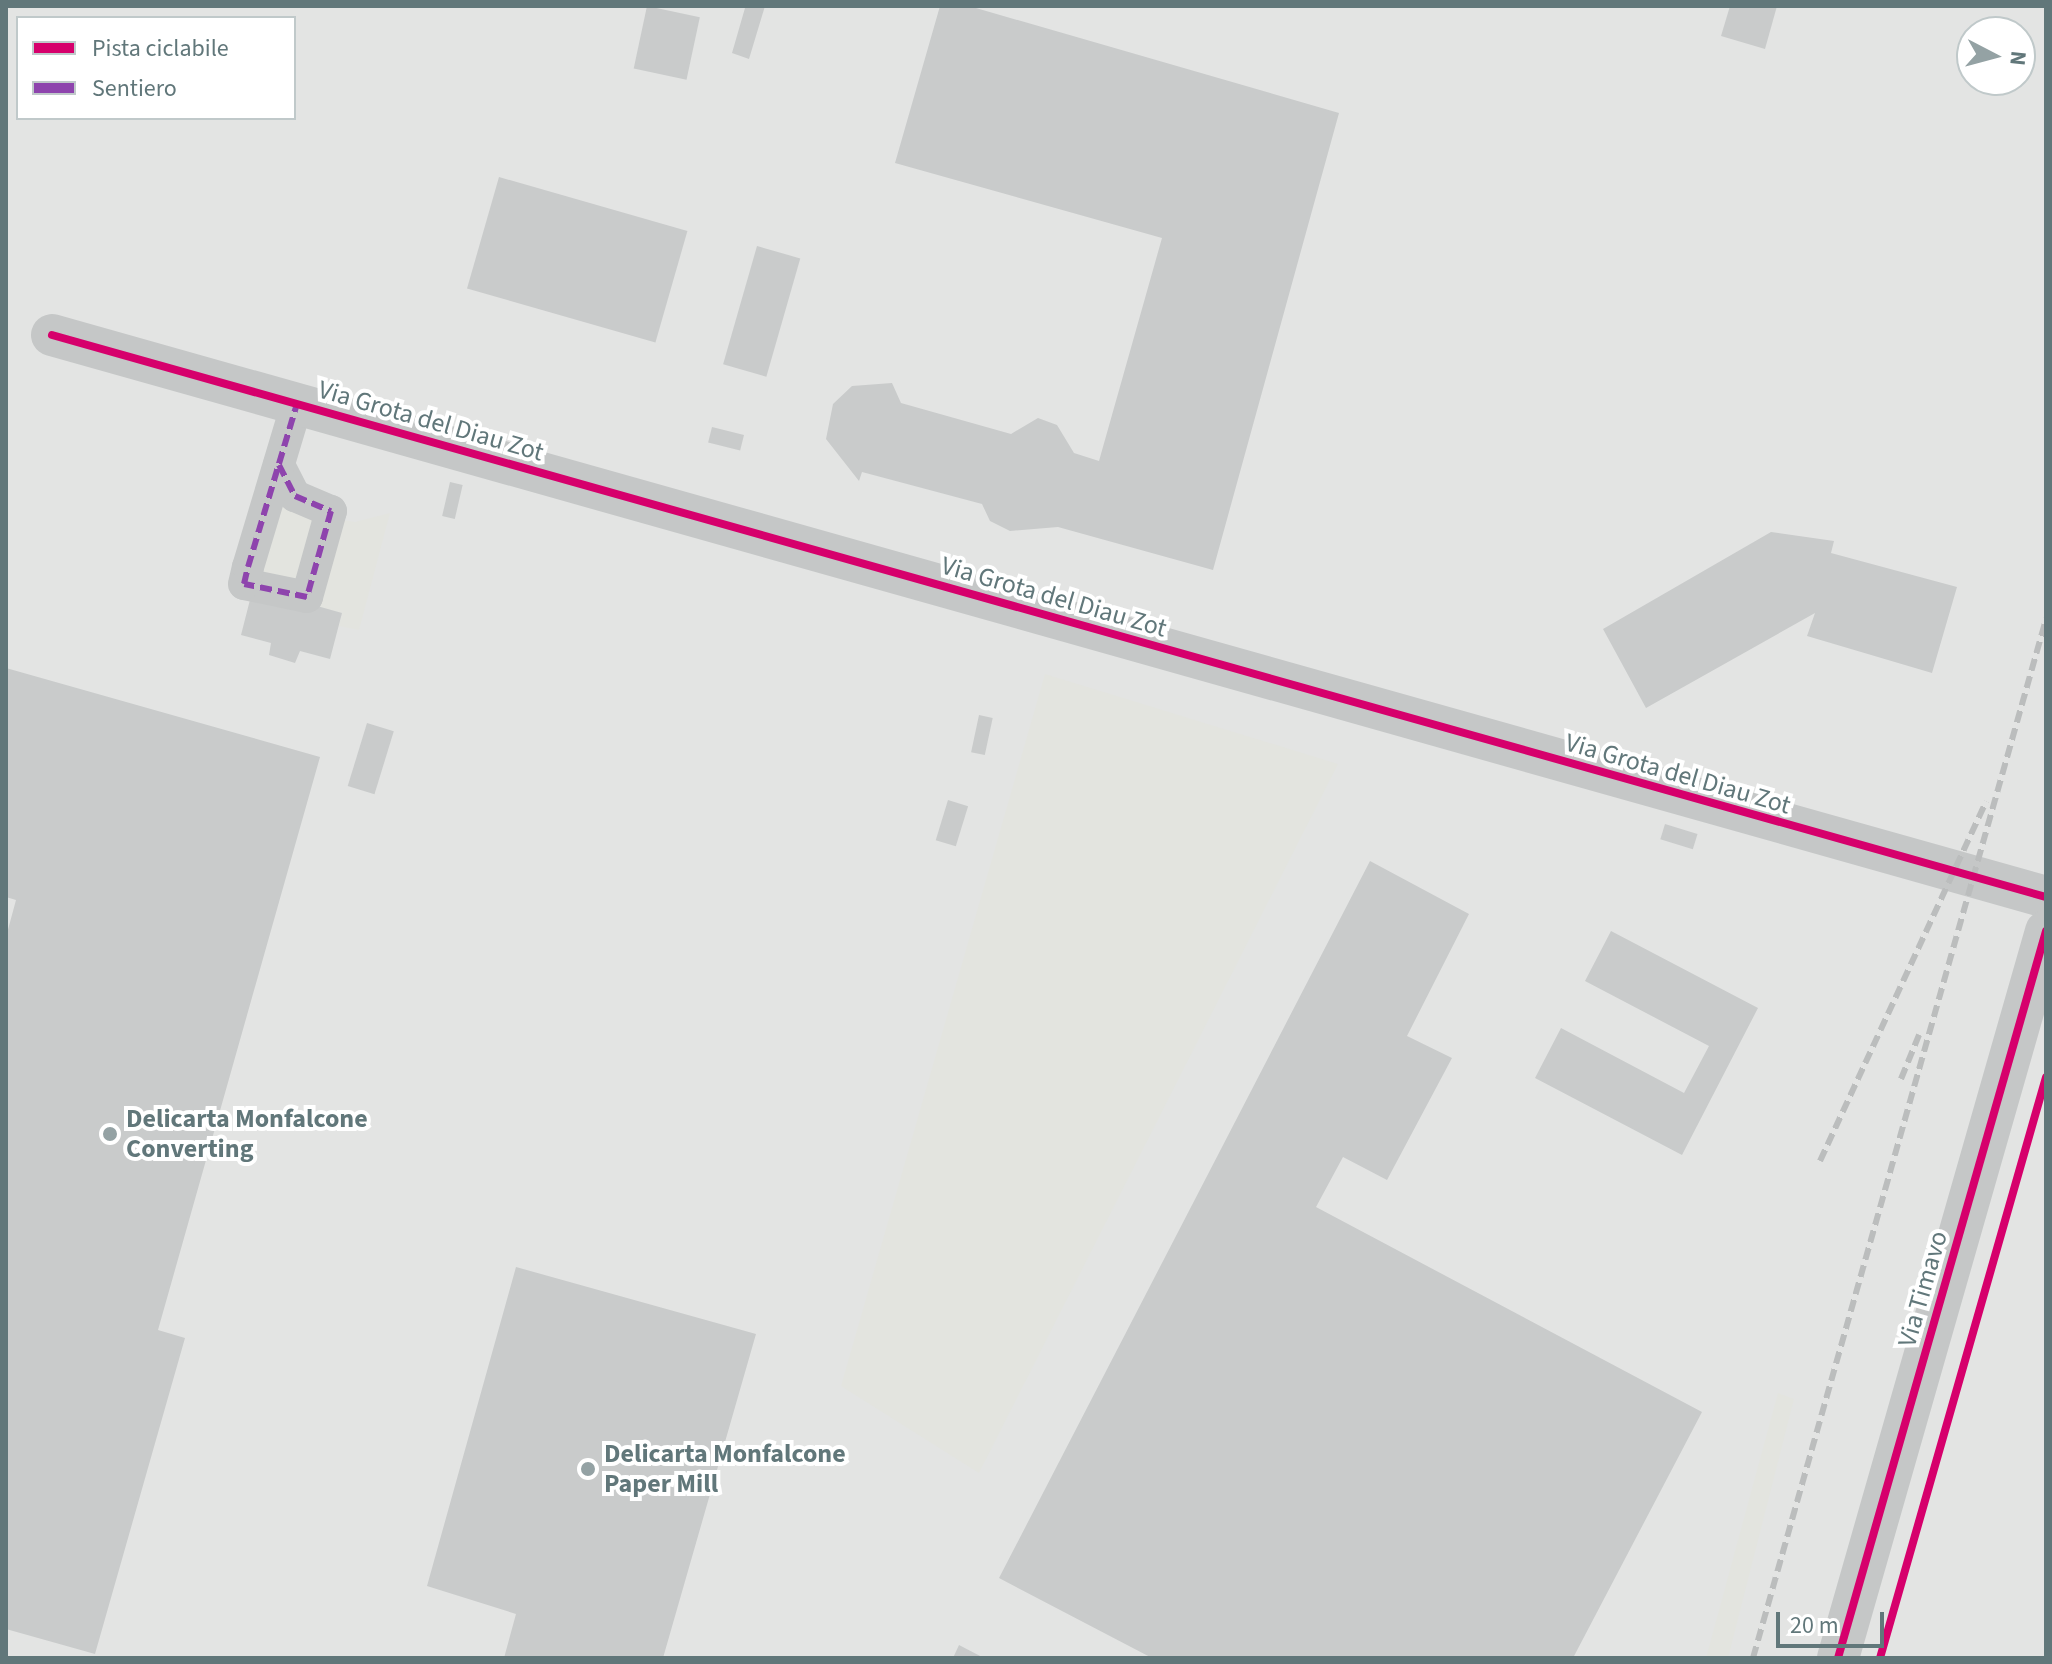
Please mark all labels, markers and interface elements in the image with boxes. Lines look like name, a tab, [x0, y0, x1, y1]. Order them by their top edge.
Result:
legend	[16, 16, 296, 120]
north arrow	[1956, 16, 2036, 96]
text: Pista ciclabile	[92, 31, 229, 66]
text: N	[2001, 49, 2035, 67]
text: Sentiero	[92, 71, 177, 106]
street label: Via Grota del Diau Zot	[315, 374, 547, 468]
street label: Via Grota del Diau Zot	[938, 550, 1170, 644]
street label: Via Grota del Diau Zot	[1562, 727, 1794, 821]
place label: Delicarta Monfalcone Converting	[126, 1103, 368, 1164]
marker: Delicarta Monfalcone Converting	[101, 1125, 119, 1143]
street label: Via Timavo	[1892, 1227, 1954, 1351]
place label: Delicarta Monfalcone Paper Mill	[604, 1438, 846, 1500]
marker: Delicarta Monfalcone Paper Mill	[579, 1460, 597, 1478]
scale bar	[1780, 1596, 1888, 1646]
text: 20 m	[1790, 1608, 1839, 1643]

